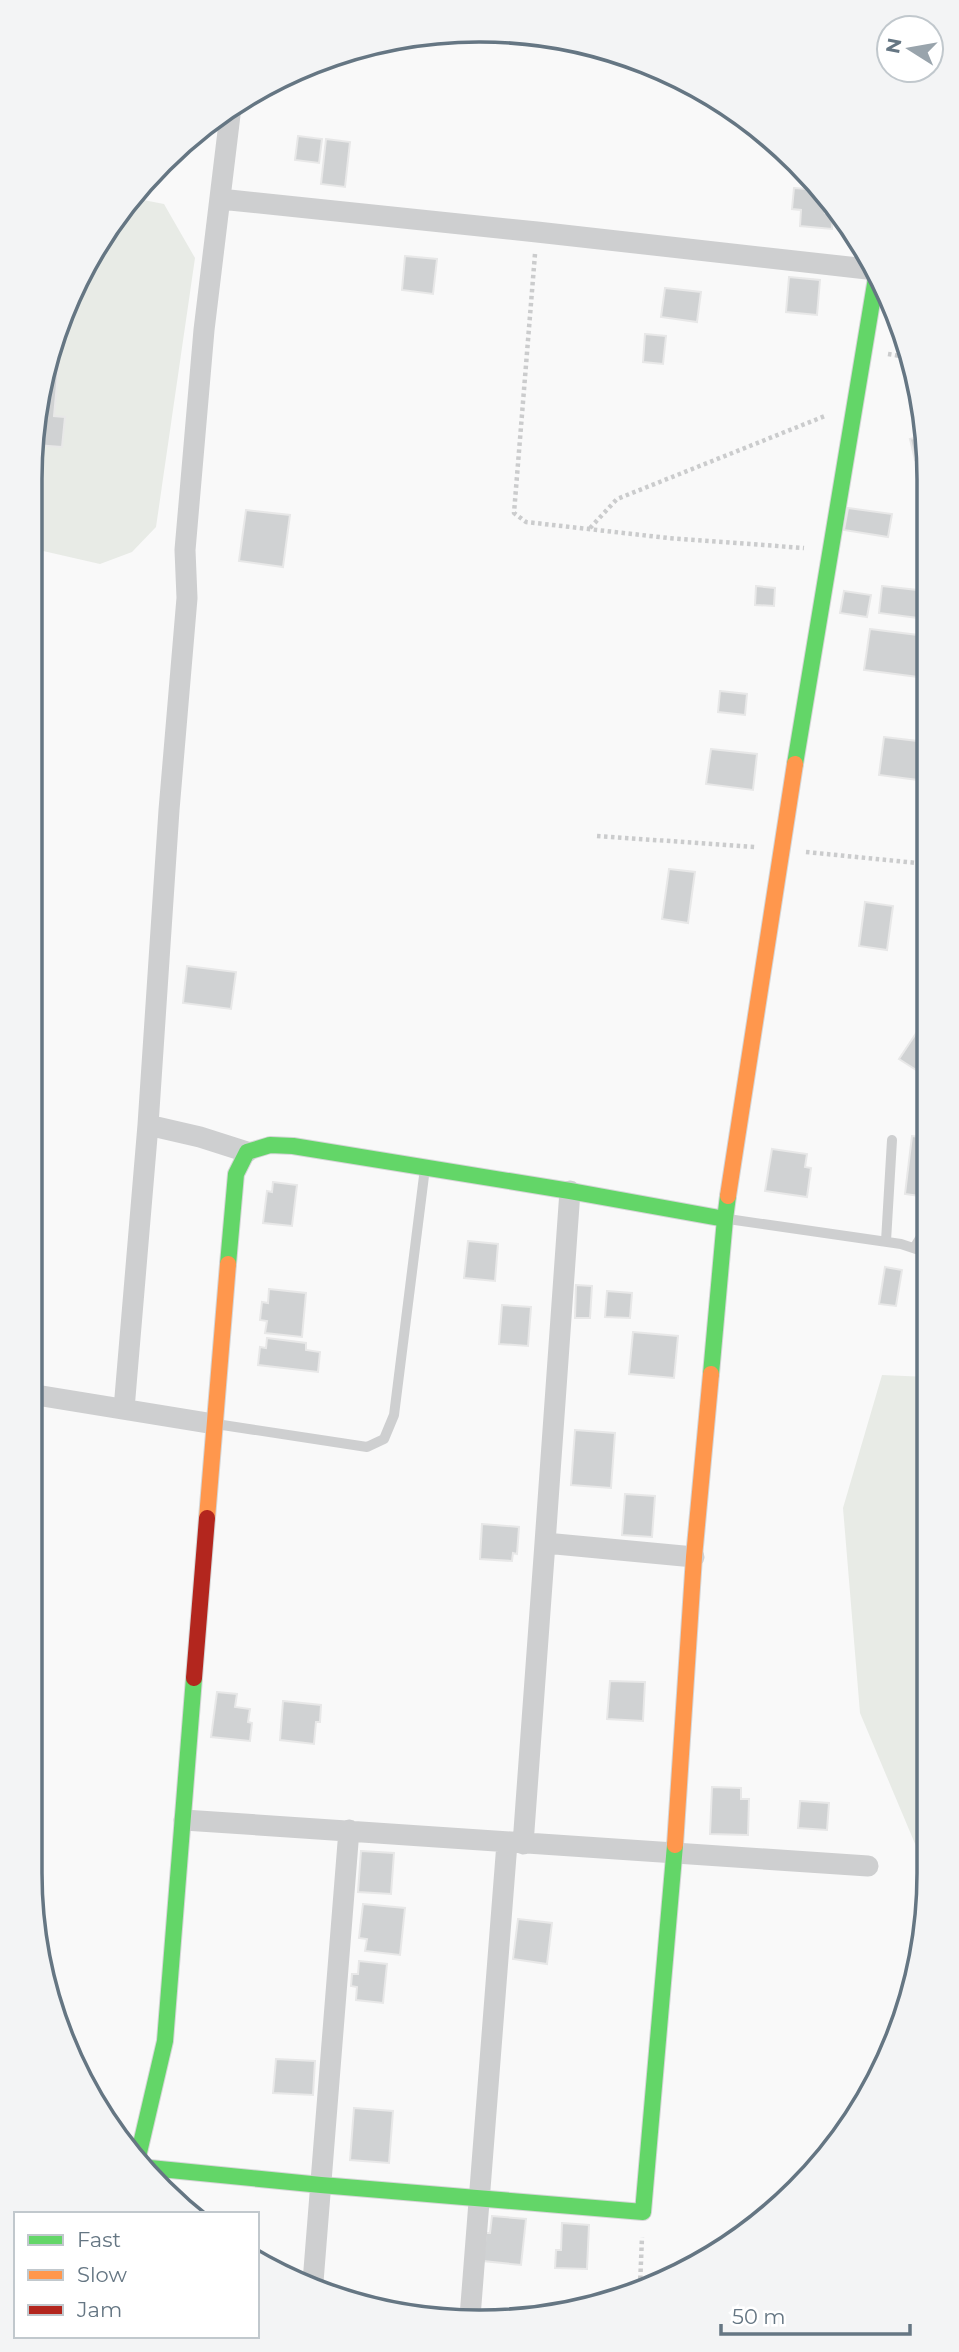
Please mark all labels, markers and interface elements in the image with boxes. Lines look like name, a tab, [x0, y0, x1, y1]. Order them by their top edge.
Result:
north arrow	[875, 14, 945, 84]
text: N	[881, 36, 907, 56]
legend	[14, 2212, 259, 2338]
text: Fast	[77, 2227, 121, 2252]
text: Slow	[77, 2262, 127, 2287]
scale bar	[721, 2292, 910, 2336]
text: Jam	[76, 2297, 122, 2322]
text: 50 m	[732, 2304, 786, 2329]

